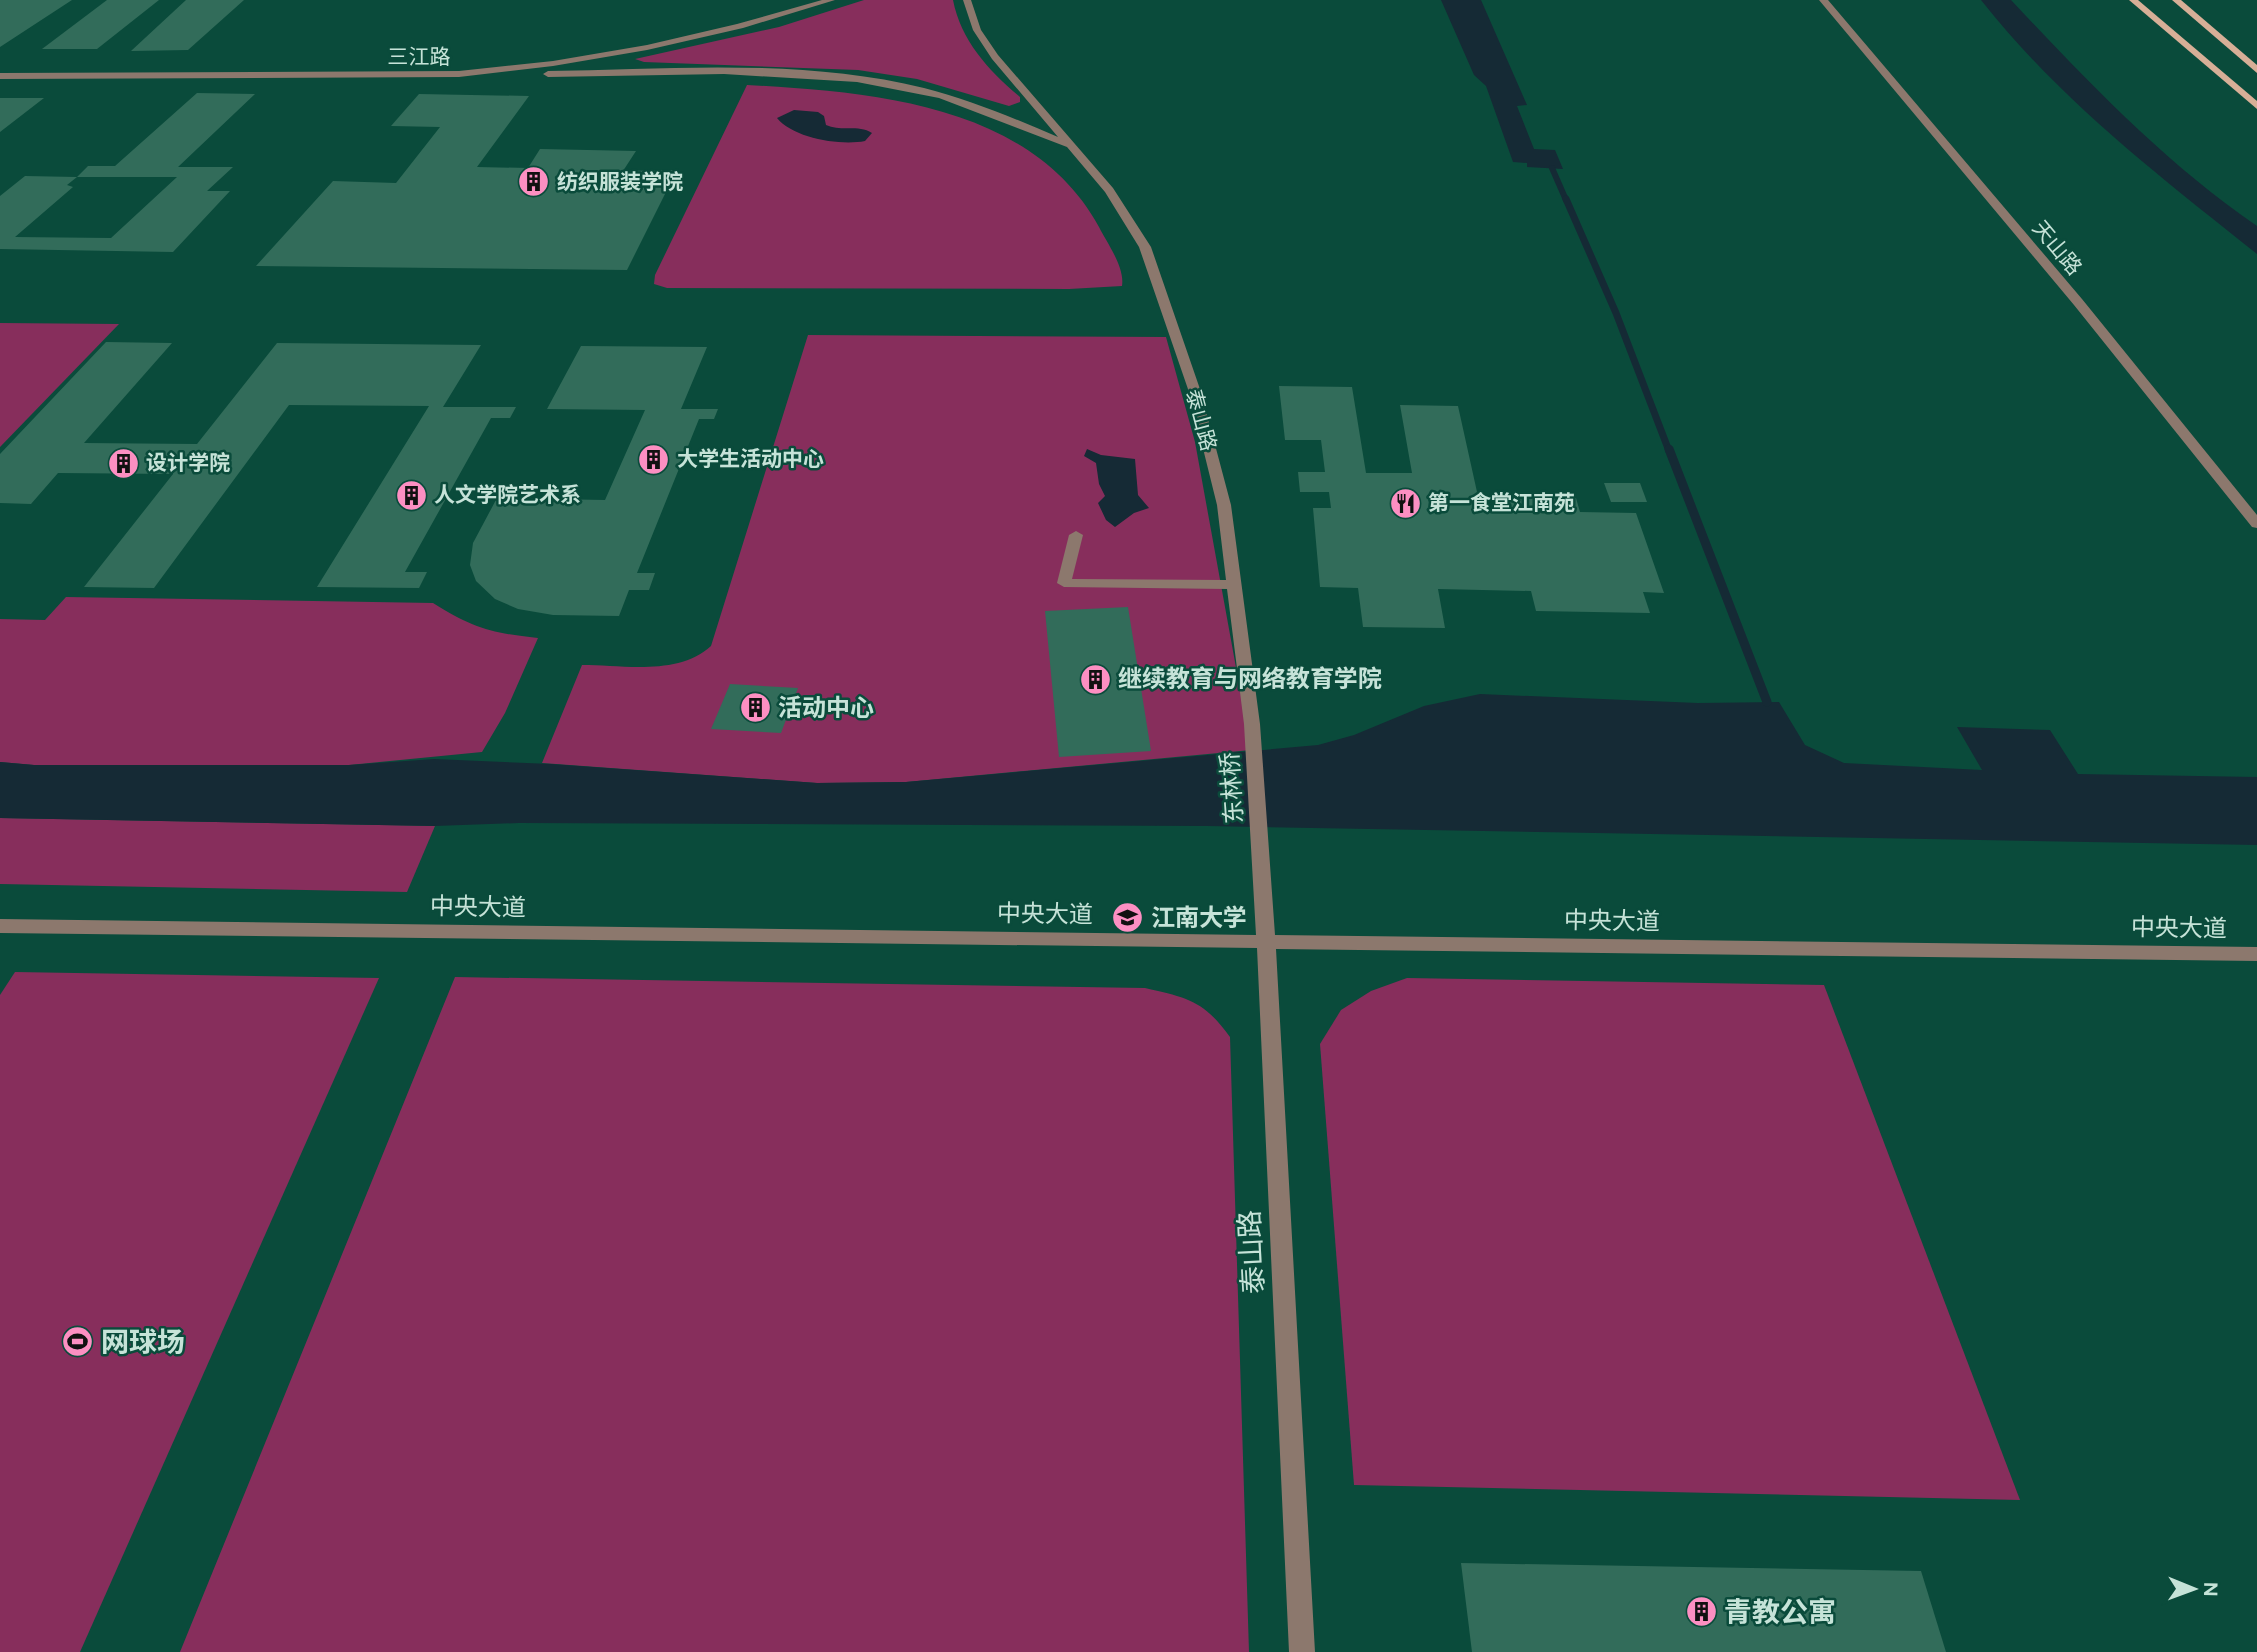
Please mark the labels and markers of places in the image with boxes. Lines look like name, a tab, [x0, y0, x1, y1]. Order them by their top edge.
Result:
building icon: 纺织服装学院	[517, 165, 551, 199]
place label: 纺织服装学院	[557, 169, 683, 194]
building icon: 大学生活动中心	[637, 442, 671, 476]
building icon: 设计学院	[106, 446, 140, 480]
place label: 大学生活动中心	[677, 446, 824, 471]
place label: 设计学院	[146, 450, 230, 475]
building icon: 人文学院艺术系	[394, 478, 428, 512]
place label: 人文学院艺术系	[434, 482, 581, 507]
restaurant icon: 第一食堂江南苑	[1388, 486, 1422, 520]
place label: 第一食堂江南苑	[1428, 490, 1575, 515]
building icon: 继续教育与网络教育学院	[1078, 662, 1112, 696]
place label: 继续教育与网络教育学院	[1118, 664, 1382, 693]
building icon: 活动中心	[738, 691, 772, 725]
place label: 活动中心	[778, 693, 874, 722]
school or university icon: 江南大学	[1111, 901, 1145, 935]
place label: 江南大学	[1151, 903, 1247, 932]
sports icon: 网球场	[61, 1325, 95, 1359]
place label: 网球场	[101, 1325, 185, 1359]
building icon: 青教公寓	[1684, 1595, 1718, 1629]
place label: 青教公寓	[1724, 1595, 1836, 1629]

